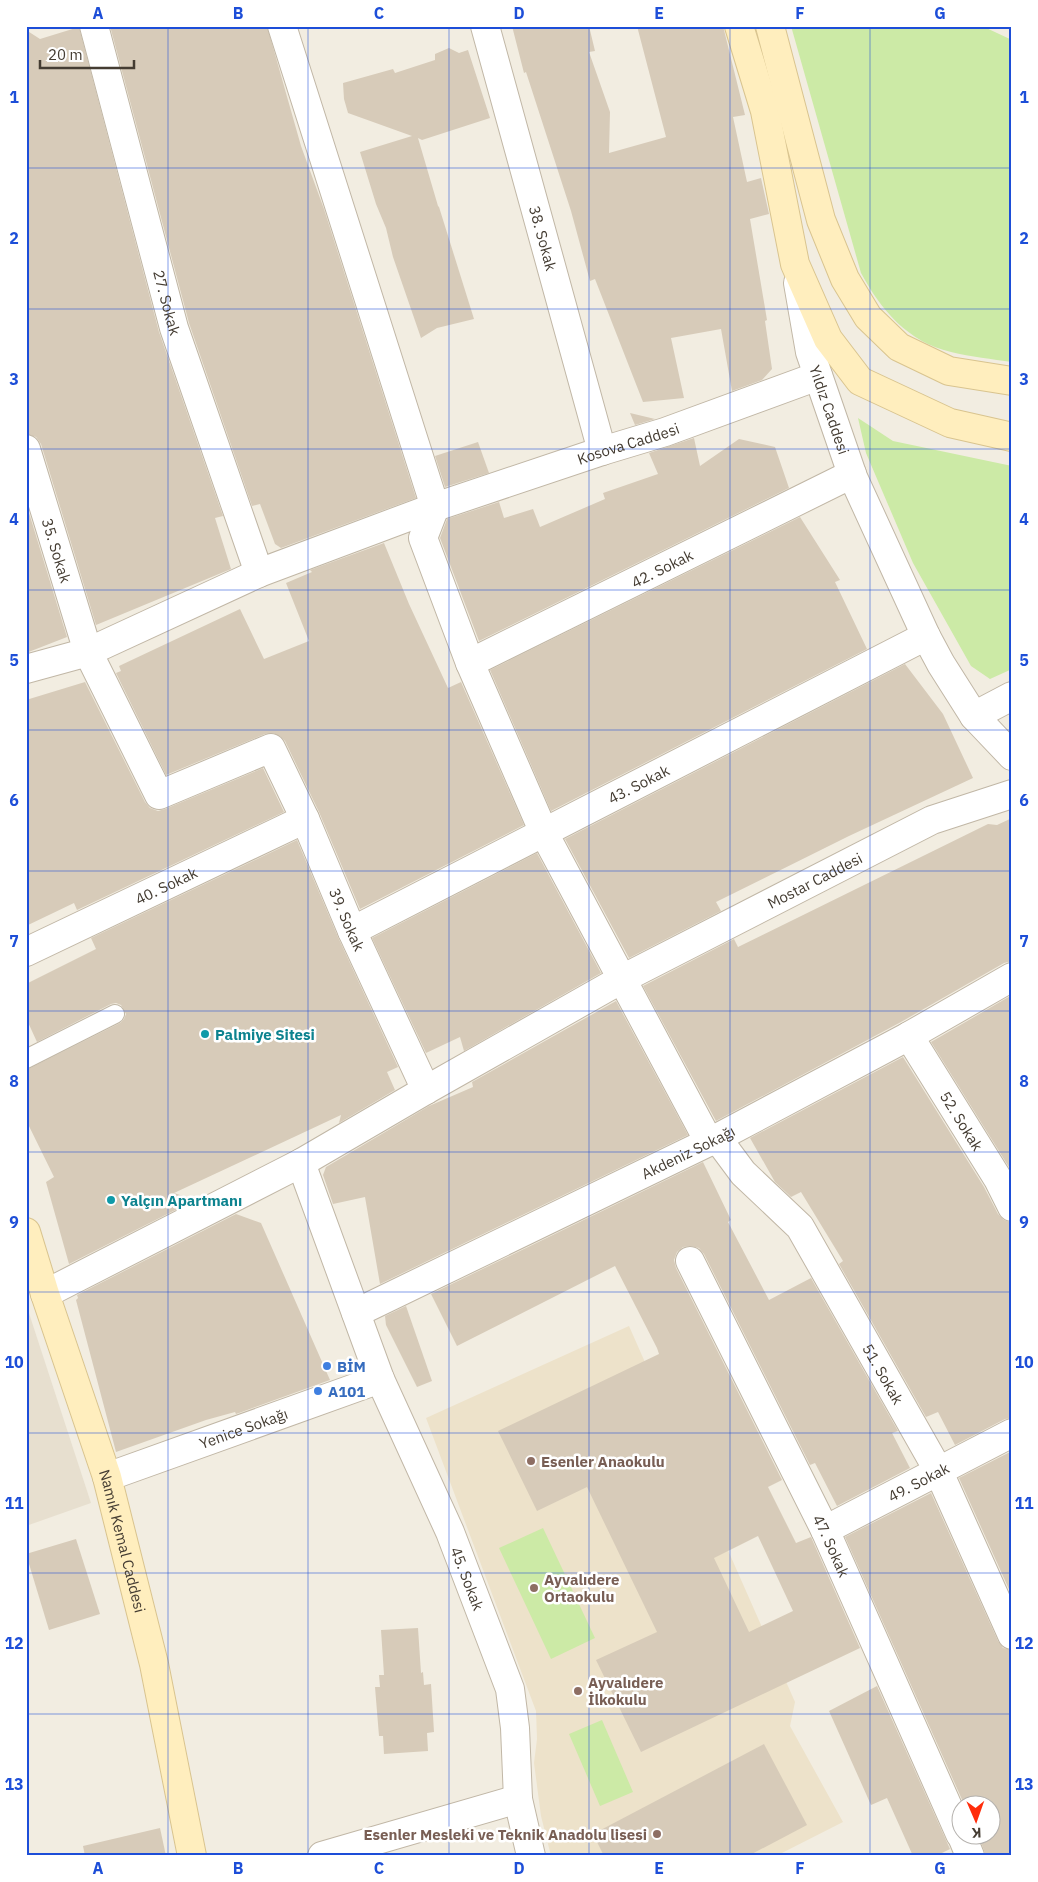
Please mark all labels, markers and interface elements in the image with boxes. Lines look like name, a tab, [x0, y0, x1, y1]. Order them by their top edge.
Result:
text: A	[93, 3, 104, 23]
text: B	[233, 3, 244, 23]
text: C	[374, 3, 384, 23]
text: D	[513, 3, 525, 23]
text: E	[654, 3, 664, 23]
text: F	[795, 3, 805, 23]
text: G	[934, 3, 946, 23]
scale bar	[40, 38, 134, 70]
text: 20 m	[48, 45, 83, 64]
text: 1	[9, 87, 19, 107]
text: 1	[1019, 87, 1029, 107]
street label: 38. Sokak	[525, 204, 561, 273]
text: 2	[9, 228, 19, 248]
text: 2	[1019, 228, 1029, 248]
street label: 27. Sokak	[150, 268, 185, 338]
street label: Yıldız Caddesi	[806, 362, 854, 457]
text: 3	[9, 369, 19, 389]
text: 3	[1019, 369, 1029, 389]
street label: Kosova Caddesi	[575, 418, 682, 468]
text: 4	[9, 509, 19, 529]
text: 4	[1019, 509, 1029, 529]
street label: 35. Sokak	[38, 516, 76, 585]
street label: 42. Sokak	[628, 545, 696, 591]
text: 5	[9, 650, 19, 670]
text: 5	[1019, 650, 1029, 670]
street label: 43. Sokak	[604, 760, 672, 807]
text: 6	[9, 790, 19, 810]
text: 6	[1019, 790, 1029, 810]
street label: Mostar Caddesi	[764, 848, 865, 912]
street label: 40. Sokak	[132, 862, 200, 908]
street label: 39. Sokak	[326, 885, 369, 954]
text: 7	[9, 931, 19, 951]
text: 7	[1019, 931, 1029, 951]
place label: Palmiye Sitesi	[215, 1025, 315, 1044]
marker: Palmiye Sitesi	[199, 1028, 211, 1040]
text: 8	[9, 1071, 19, 1091]
text: 8	[1019, 1071, 1029, 1091]
street label: 52. Sokak	[936, 1088, 988, 1154]
street label: Akdeniz Sokağı	[638, 1121, 738, 1183]
place label: Yalçın Apartmanı	[121, 1191, 242, 1210]
marker: Yalçın Apartmanı	[105, 1194, 117, 1206]
text: 9	[9, 1212, 19, 1232]
text: 9	[1019, 1212, 1029, 1232]
street label: 51. Sokak	[859, 1340, 908, 1408]
text: 10	[4, 1352, 24, 1372]
text: 10	[1014, 1352, 1034, 1372]
place label: BİM	[337, 1357, 366, 1376]
marker: BİM	[321, 1360, 333, 1372]
place label: A101	[328, 1382, 365, 1401]
marker: A101	[312, 1385, 324, 1397]
street label: Yenice Sokağı	[197, 1403, 290, 1453]
place label: Esenler Anaokulu	[541, 1452, 665, 1471]
marker: Esenler Anaokulu	[525, 1455, 537, 1467]
street label: 49. Sokak	[884, 1458, 952, 1505]
street label: Namık Kemal Caddesi	[96, 1467, 150, 1615]
text: 11	[4, 1493, 24, 1513]
text: 11	[1014, 1493, 1034, 1513]
street label: 47. Sokak	[809, 1511, 854, 1580]
street label: 45. Sokak	[447, 1544, 489, 1613]
place label: Ayvalıdere Ortaokulu	[544, 1570, 619, 1606]
marker: Ayvalıdere Ortaokulu	[528, 1582, 540, 1594]
text: 12	[4, 1633, 24, 1653]
text: 12	[1014, 1633, 1034, 1653]
place label: Ayvalıdere İlkokulu	[588, 1673, 663, 1709]
marker: Ayvalıdere İlkokulu	[572, 1685, 584, 1697]
text: 13	[4, 1774, 24, 1794]
text: 13	[1014, 1774, 1034, 1794]
north arrow	[950, 1794, 1000, 1844]
text: K	[971, 1824, 982, 1842]
place label: Esenler Mesleki ve Teknik Anadolu lisesi	[363, 1825, 647, 1844]
marker: Esenler Mesleki ve Teknik Anadolu lisesi	[651, 1828, 663, 1840]
text: A	[93, 1858, 104, 1878]
text: B	[233, 1858, 244, 1878]
text: C	[374, 1858, 384, 1878]
text: D	[513, 1858, 525, 1878]
text: E	[654, 1858, 664, 1878]
text: F	[795, 1858, 805, 1878]
text: G	[934, 1858, 946, 1878]

